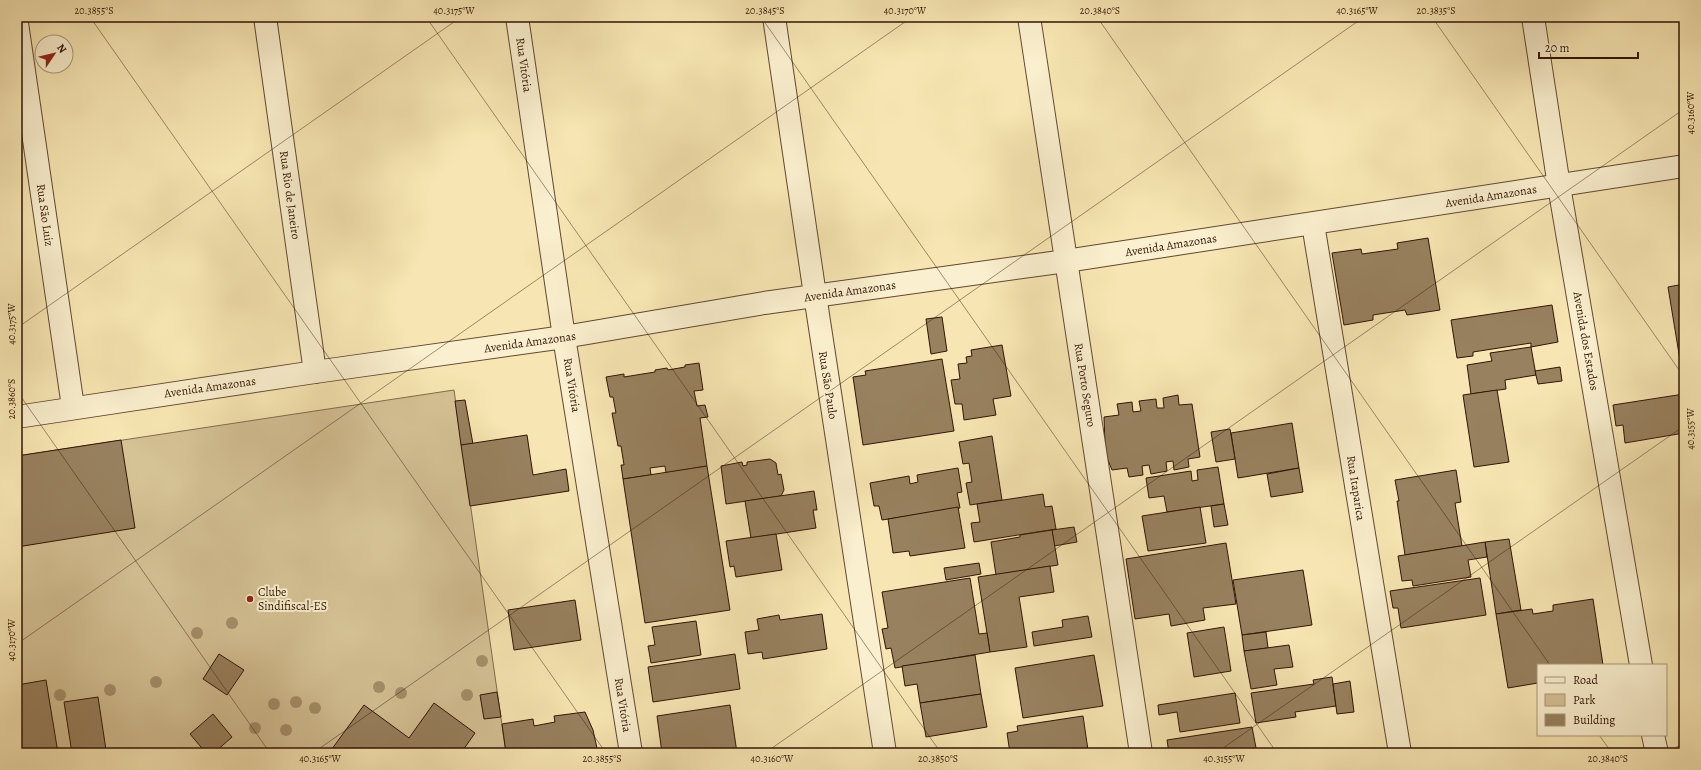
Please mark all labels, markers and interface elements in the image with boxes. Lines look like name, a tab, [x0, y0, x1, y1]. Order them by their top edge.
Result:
text: 20.3855°S	[74, 4, 114, 17]
text: 40.3175°W	[433, 4, 475, 17]
text: 20.3845°S	[745, 4, 785, 17]
text: 40.3170°W	[884, 4, 927, 17]
text: 20.3840°S	[1080, 4, 1120, 17]
text: 40.3165°W	[1336, 4, 1379, 17]
text: 20.3835°S	[1417, 4, 1455, 17]
north arrow	[34, 34, 74, 74]
scale bar	[1539, 34, 1638, 60]
street label: Rua Vitória	[512, 37, 536, 94]
text: 20 m	[1545, 40, 1569, 56]
text: N	[53, 41, 70, 56]
text: 40.3160°W	[1684, 91, 1697, 134]
street label: Rua Rio de Janeiro	[276, 150, 304, 240]
street label: Avenida Amazonas	[1443, 181, 1538, 211]
street label: Rua São Luiz	[33, 183, 57, 247]
street label: Avenida Amazonas	[1123, 230, 1218, 260]
street label: Avenida Amazonas	[802, 277, 897, 305]
street label: Avenida dos Estados	[1569, 289, 1603, 392]
text: 40.3175°W	[5, 303, 18, 345]
street label: Avenida Amazonas	[482, 328, 577, 356]
street label: Rua Porto Seguro	[1070, 342, 1100, 428]
street label: Rua São Paulo	[815, 350, 841, 420]
street label: Rua Vitória	[560, 357, 584, 414]
street label: Avenida Amazonas	[162, 373, 257, 401]
text: 20.3860°S	[5, 379, 18, 419]
text: 40.3155°W	[1684, 408, 1697, 450]
street label: Rua Itaparica	[1343, 454, 1369, 522]
place label: Clube Sindifiscal-ES	[258, 584, 327, 614]
marker: Clube Sindifiscal-ES	[245, 594, 255, 604]
text: 40.3170°W	[5, 618, 18, 661]
legend	[1537, 664, 1667, 736]
text: Road	[1573, 672, 1599, 688]
street label: Rua Vitória	[611, 677, 635, 734]
text: Park	[1573, 692, 1596, 708]
text: Building	[1573, 712, 1615, 728]
text: 40.3165°W	[299, 752, 342, 765]
text: 20.3855°S	[582, 752, 622, 765]
text: 40.3160°W	[751, 752, 794, 765]
text: 20.3850°S	[918, 752, 958, 765]
text: 40.3155°W	[1203, 752, 1245, 765]
text: 20.3840°S	[1588, 752, 1628, 765]

